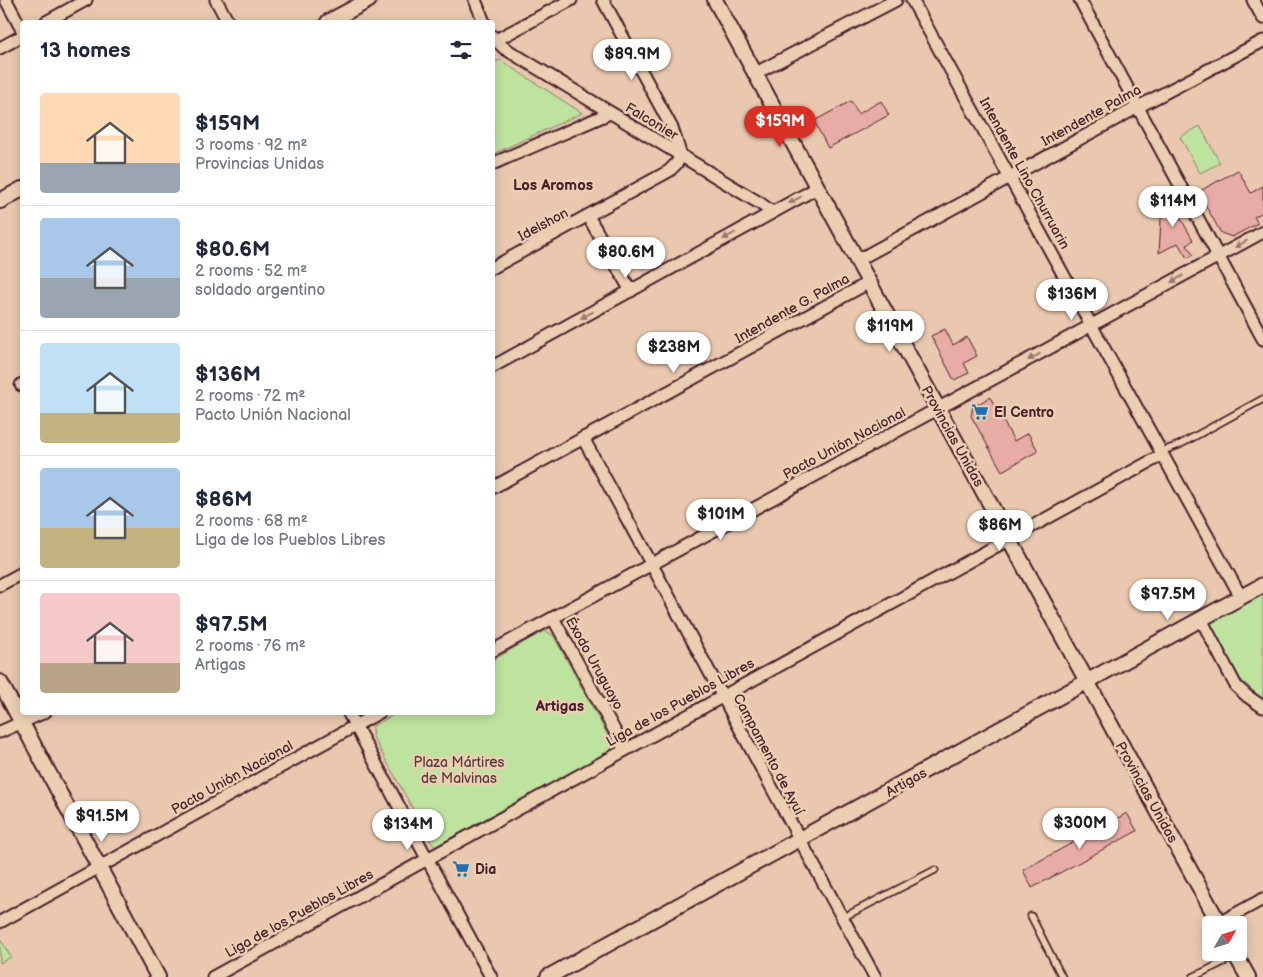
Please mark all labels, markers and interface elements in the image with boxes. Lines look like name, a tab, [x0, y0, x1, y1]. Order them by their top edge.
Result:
icon: filters	[447, 36, 475, 64]
text: 13 homes	[40, 38, 131, 63]
pin: $89.9M	[591, 38, 673, 81]
text: $89.9M	[604, 45, 660, 64]
street label: Intendente Palma	[1038, 81, 1144, 150]
street label: Intendente Lino Churruarin	[976, 94, 1073, 252]
street label: Falconier	[622, 99, 682, 144]
pin: $159M	[745, 106, 815, 148]
text: $159M	[195, 111, 260, 136]
text: $159M	[755, 112, 805, 131]
icon: home	[80, 113, 140, 173]
text: 3 rooms · 92 m²	[195, 136, 308, 155]
text: Provincias Unidas	[195, 155, 324, 174]
district label: Los Aromos	[513, 176, 593, 195]
pin: $114M	[1138, 186, 1208, 228]
text: $114M	[1149, 192, 1197, 211]
one-way arrow	[787, 196, 802, 204]
street label: Idelshon	[515, 204, 571, 245]
one-way arrow	[723, 232, 736, 241]
pin: $80.6M	[585, 236, 667, 279]
text: $80.6M	[195, 237, 270, 262]
icon: home	[80, 238, 140, 298]
one-way arrow	[1234, 239, 1248, 248]
text: $80.6M	[597, 243, 655, 262]
text: 2 rooms · 52 m²	[195, 262, 307, 281]
street label: Intendente G. Palma	[732, 270, 852, 347]
one-way arrow	[1169, 275, 1184, 283]
pin: $136M	[1037, 278, 1107, 321]
text: soldado argentino	[195, 281, 325, 300]
text: $136M	[1047, 285, 1097, 304]
pin: $119M	[855, 310, 925, 353]
one-way arrow	[580, 311, 595, 319]
text: $119M	[866, 317, 914, 336]
pin: $238M	[639, 332, 709, 374]
text: $238M	[648, 338, 700, 357]
one-way arrow	[1027, 353, 1041, 361]
text: $136M	[195, 362, 261, 387]
icon: home	[80, 363, 140, 423]
street label: Provincias Unidas	[918, 383, 987, 490]
text: 2 rooms · 72 m²	[195, 387, 305, 406]
supermarket icon: El Centro	[970, 402, 990, 422]
street label: Pacto Unión Nacional	[780, 404, 908, 483]
place label: El Centro	[994, 404, 1054, 421]
text: Pacto Unión Nacional	[195, 406, 351, 425]
text: $86M	[195, 487, 252, 512]
icon: home	[80, 488, 140, 548]
pin: $101M	[686, 498, 756, 541]
text: $101M	[697, 505, 745, 524]
pin: $86M	[970, 510, 1030, 552]
text: 2 rooms · 68 m²	[195, 512, 308, 531]
text: $86M	[978, 516, 1022, 535]
text: Liga de los Pueblos Libres	[195, 531, 385, 550]
pin: $97.5M	[1127, 578, 1209, 621]
text: $97.5M	[1140, 585, 1196, 604]
text: $97.5M	[195, 612, 268, 637]
icon: home	[80, 613, 140, 673]
street label: Éxodo Uruguayo	[562, 613, 628, 713]
text: 2 rooms · 76 m²	[195, 637, 306, 656]
street label: Liga de los Pueblos Libres	[603, 655, 757, 750]
text: Artigas	[195, 656, 246, 675]
street label: Campamento de Ayuí	[729, 691, 808, 818]
district label: Artigas	[535, 697, 584, 716]
street label: Pacto Unión Nacional	[168, 737, 296, 818]
street label: Provincias Unidas	[1112, 739, 1181, 846]
park label: Plaza Mártires de Malvinas	[414, 754, 504, 787]
street label: Artigas	[883, 764, 930, 801]
pin: $91.5M	[61, 800, 143, 843]
text: $91.5M	[75, 807, 129, 826]
pin: $134M	[373, 808, 443, 851]
pin: $300M	[1045, 808, 1115, 850]
text: $300M	[1053, 814, 1107, 833]
text: $134M	[383, 815, 433, 834]
supermarket icon: Dia	[451, 859, 471, 879]
place label: Dia	[475, 861, 496, 878]
street label: Liga de los Pueblos Libres	[222, 866, 376, 961]
north arrow	[1202, 916, 1248, 961]
map controls	[1202, 916, 1247, 961]

